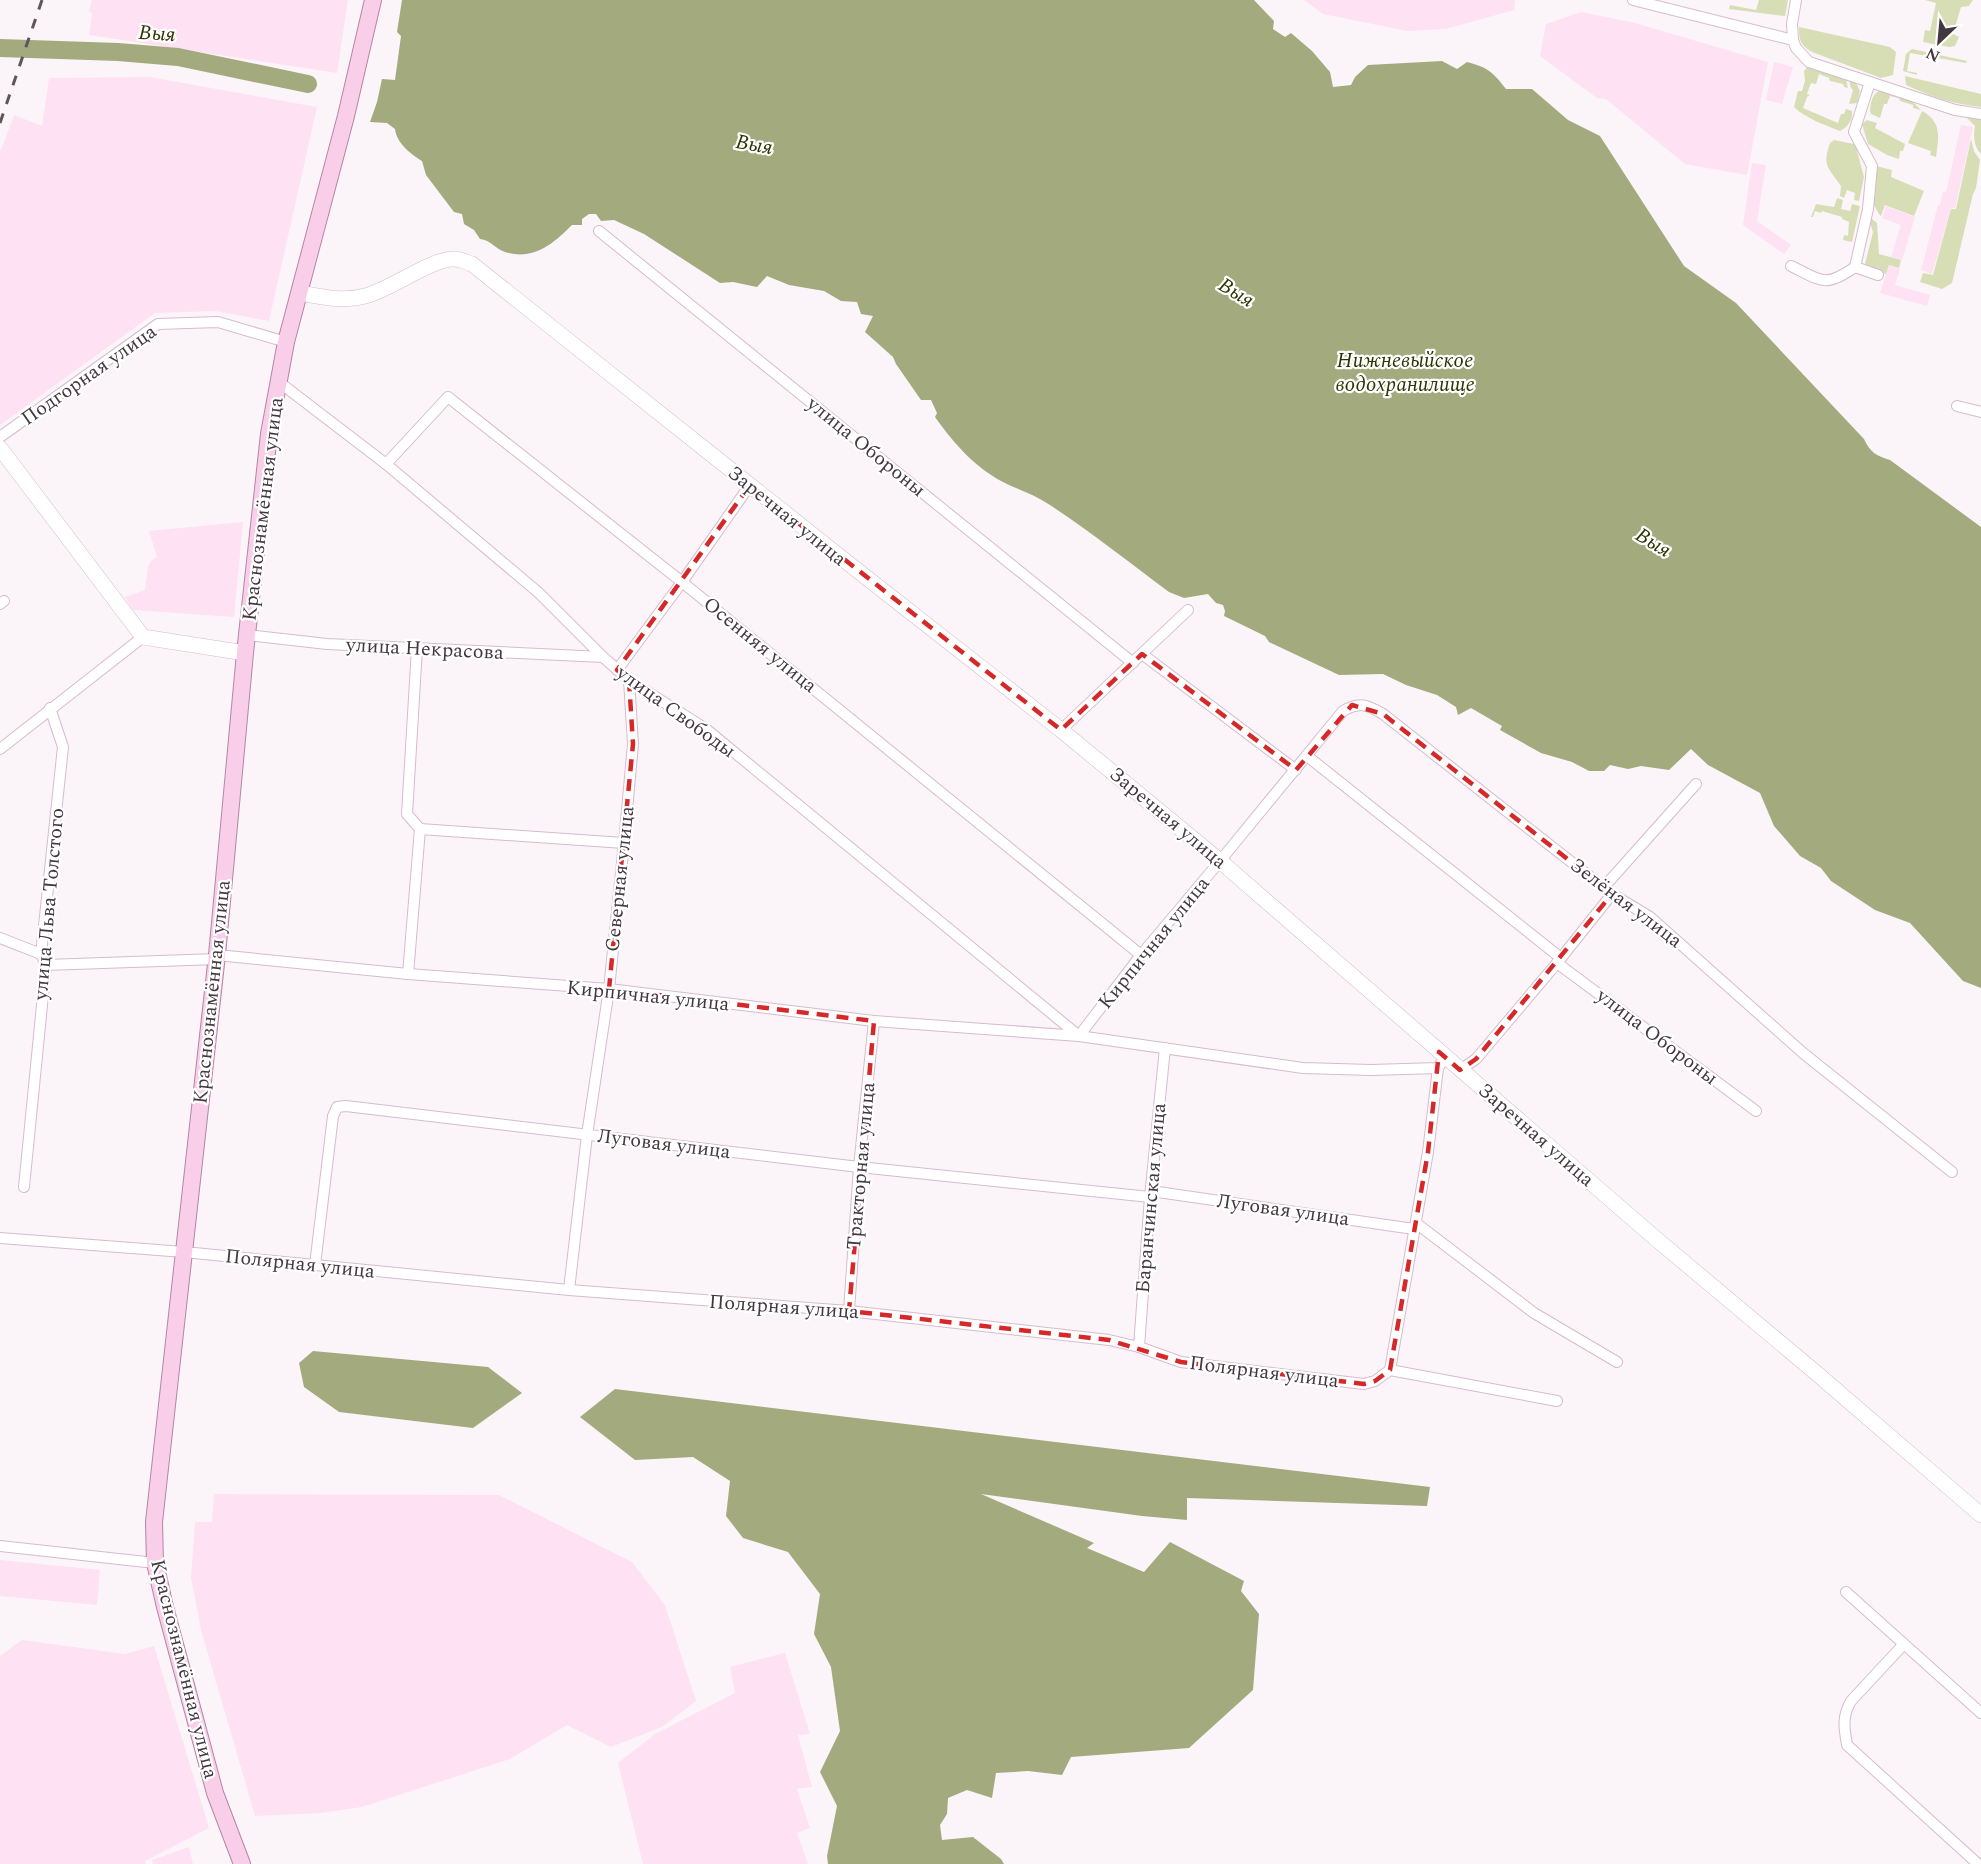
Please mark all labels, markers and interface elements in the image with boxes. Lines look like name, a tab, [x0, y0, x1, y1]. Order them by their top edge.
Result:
north arrow	[1909, 12, 1969, 72]
water label: Выя	[137, 17, 177, 51]
text: N	[1922, 41, 1944, 68]
water label: Выя	[733, 126, 775, 164]
water label: Выя	[1212, 270, 1260, 316]
street label: Подгорная улица	[15, 317, 163, 433]
water label: Нижневыйское водохранилище	[1335, 345, 1475, 401]
street label: улица Обороны	[799, 389, 932, 504]
street label: Краснознамённая улица	[234, 395, 292, 623]
street label: Заречная улица	[721, 458, 853, 574]
water label: Выя	[1629, 520, 1677, 566]
street label: Осенняя улица	[696, 589, 824, 701]
street label: улица Некрасова	[344, 630, 505, 668]
street label: улица Свободы	[609, 658, 742, 766]
street label: Заречная улица	[1102, 760, 1234, 877]
street label: Северная улица	[597, 804, 643, 953]
street label: улица Льва Толстого	[26, 807, 72, 1002]
street label: Зелёная улица	[1563, 851, 1689, 956]
street label: Кирпичная улица	[1091, 870, 1217, 1016]
street label: Краснознамённая улица	[185, 878, 239, 1106]
street label: Кирпичная улица	[565, 973, 731, 1019]
street label: улица Обороны	[1589, 981, 1724, 1093]
street label: Заречная улица	[1471, 1076, 1601, 1194]
street label: Тракторная улица	[839, 1081, 883, 1251]
street label: Баранчинская улица	[1128, 1101, 1174, 1294]
street label: Луговая улица	[596, 1121, 732, 1167]
street label: Луговая улица	[1215, 1186, 1352, 1234]
street label: Полярная улица	[224, 1241, 377, 1287]
street label: Полярная улица	[708, 1287, 860, 1327]
street label: Полярная улица	[1188, 1348, 1341, 1396]
street label: Краснознамённая улица	[142, 1556, 226, 1782]

